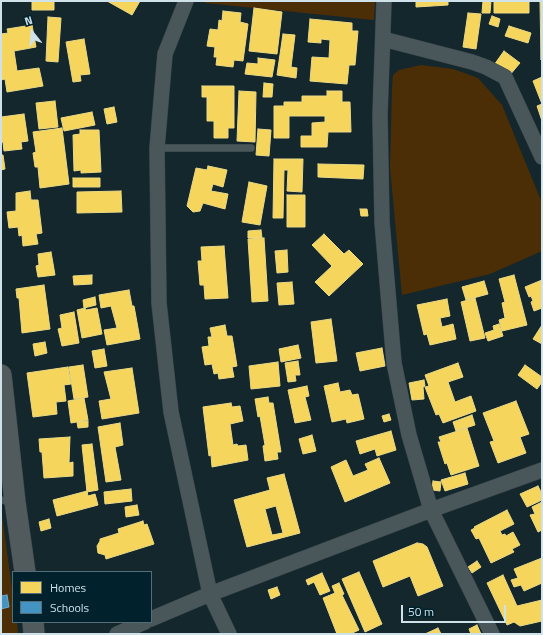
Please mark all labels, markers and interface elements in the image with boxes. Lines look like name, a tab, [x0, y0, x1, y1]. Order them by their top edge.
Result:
north arrow	[12, 12, 52, 52]
text: N	[23, 12, 34, 29]
legend	[12, 571, 152, 623]
text: Homes	[50, 578, 86, 597]
scale bar	[403, 597, 508, 623]
text: Schools	[50, 598, 89, 617]
text: 50 m	[408, 602, 434, 621]

